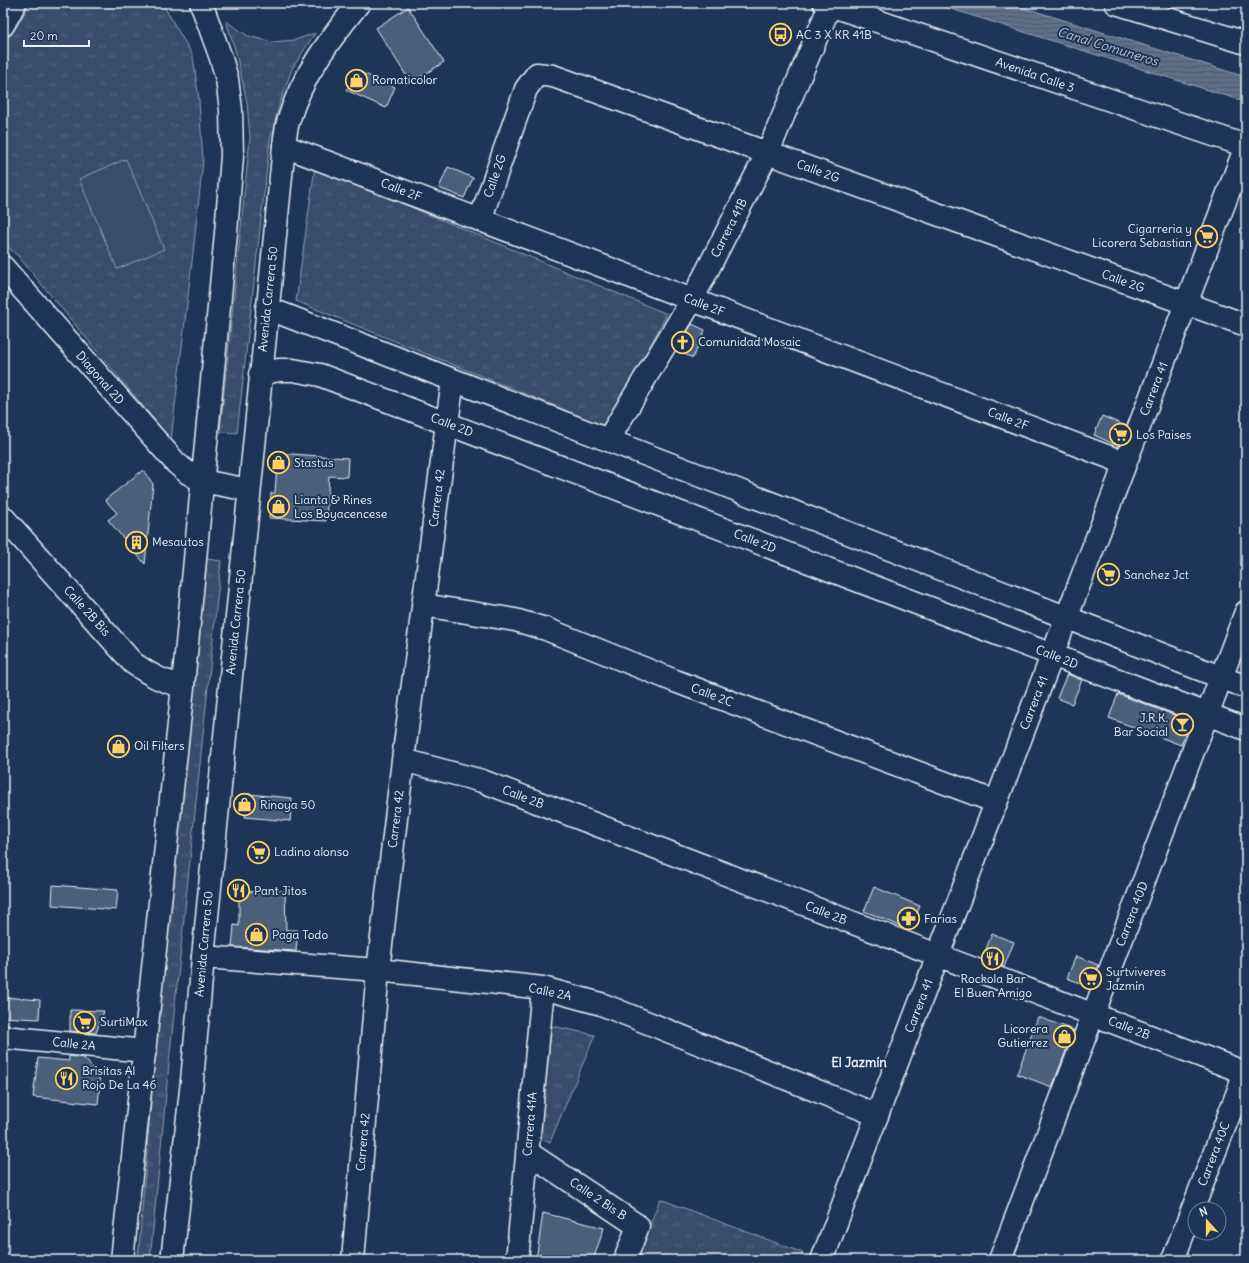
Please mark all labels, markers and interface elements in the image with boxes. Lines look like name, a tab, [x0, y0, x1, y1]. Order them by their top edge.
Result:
scale bar	[24, 22, 89, 48]
bus stop icon: AC 3 X KR 41B	[768, 22, 794, 48]
water label: Canal Comuneros	[1055, 23, 1161, 70]
place label: AC 3 X KR 41B	[796, 27, 872, 42]
text: 20 m	[30, 28, 58, 43]
street label: Avenida Calle 3	[994, 54, 1077, 95]
shop icon: Romaticolor	[344, 67, 370, 93]
place label: Romaticolor	[372, 72, 438, 87]
street label: Calle 2G	[480, 152, 509, 199]
street label: Calle 2G	[795, 156, 842, 185]
street label: Calle 2F	[379, 175, 424, 204]
street label: Carrera 41B	[707, 196, 750, 260]
place label: Cigarreria y Licorera Sebastian	[1092, 221, 1192, 250]
supermarket icon: Cigarreria y Licorera Sebastian	[1194, 223, 1220, 249]
street label: Avenida Carrera 50	[254, 245, 281, 353]
street label: Calle 2G	[1100, 266, 1147, 295]
street label: Calle 2F	[682, 290, 727, 319]
church icon: Comunidad Mosaic	[669, 329, 695, 355]
place label: Comunidad Mosaic	[698, 334, 801, 349]
street label: Diagonal 2D	[73, 348, 128, 407]
street label: Carrera 41	[1136, 360, 1171, 418]
street label: Calle 2F	[986, 404, 1031, 433]
street label: Calle 2D	[429, 410, 476, 439]
supermarket icon: Los Paises	[1107, 422, 1133, 448]
place label: Los Paises	[1136, 427, 1191, 442]
shop icon: Stastus	[265, 450, 291, 476]
place label: Stastus	[294, 455, 333, 470]
street label: Carrera 42	[425, 468, 448, 528]
place label: Lianta & Rines Los Boyacencese	[294, 492, 387, 521]
shop icon: Lianta & Rines Los Boyacencese	[265, 494, 291, 520]
street label: Calle 2D	[732, 526, 779, 555]
building icon: Mesautos	[124, 529, 150, 555]
place label: Mesautos	[152, 534, 204, 549]
supermarket icon: Sanchez Jct	[1096, 562, 1122, 588]
place label: Sanchez Jct	[1124, 567, 1189, 582]
street label: Avenida Carrera 50	[222, 568, 249, 676]
street label: Calle 2B Bis	[61, 582, 114, 639]
street label: Calle 2D	[1034, 642, 1081, 671]
street label: Carrera 41	[1016, 674, 1051, 732]
street label: Calle 2C	[689, 680, 735, 709]
place label: J.R.K. Bar Social	[1114, 710, 1168, 739]
bar icon: J.R.K. Bar Social	[1170, 712, 1196, 738]
shop icon: Oil Filters	[106, 733, 132, 759]
place label: Oil Filters	[134, 738, 184, 753]
street label: Calle 2B	[500, 782, 546, 811]
street label: Carrera 42	[384, 789, 407, 849]
shop icon: Rinoya 50	[232, 792, 258, 818]
place label: Rinoya 50	[260, 797, 315, 812]
supermarket icon: Ladino alonso	[246, 839, 272, 865]
place label: Ladino alonso	[274, 844, 349, 859]
restaurant icon: Pant Jitos	[226, 878, 252, 904]
street label: Carrera 40D	[1112, 879, 1151, 948]
place label: Pant Jitos	[254, 883, 307, 898]
street label: Avenida Carrera 50	[191, 890, 216, 997]
street label: Calle 2B	[803, 898, 849, 927]
pharmacy icon: Farias	[895, 906, 921, 932]
place label: Farias	[924, 911, 957, 926]
shop icon: Paga Todo	[243, 922, 269, 948]
place label: Paga Todo	[272, 927, 328, 942]
restaurant icon: Rockola Bar El Buen Amigo	[980, 945, 1006, 971]
place label: Surtviveres Jazmín	[1106, 964, 1166, 993]
supermarket icon: Surtviveres Jazmín	[1078, 966, 1104, 992]
place label: Rockola Bar El Buen Amigo	[954, 971, 1032, 1000]
street label: Carrera 41	[901, 977, 936, 1035]
street label: Calle 2A	[527, 980, 573, 1003]
supermarket icon: SurtiMax	[72, 1009, 98, 1035]
street label: Calle 2B	[1106, 1013, 1152, 1042]
place label: SurtiMax	[100, 1014, 148, 1029]
place label: Licorera Gutierrez	[997, 1021, 1048, 1050]
shop icon: Licorera Gutierrez	[1051, 1023, 1077, 1049]
street label: Calle 2A	[52, 1034, 97, 1053]
district label: El Jazmín	[831, 1054, 887, 1071]
place label: Brisitas Al Rojo De La 46	[82, 1063, 156, 1092]
restaurant icon: Brisitas Al Rojo De La 46	[54, 1065, 80, 1091]
street label: Carrera 41A	[519, 1091, 540, 1157]
street label: Carrera 42	[352, 1112, 373, 1172]
street label: Carrera 40C	[1194, 1119, 1233, 1188]
street label: Calle 2 Bis B	[567, 1174, 630, 1223]
north arrow	[1187, 1201, 1227, 1241]
text: N	[1197, 1204, 1209, 1220]

